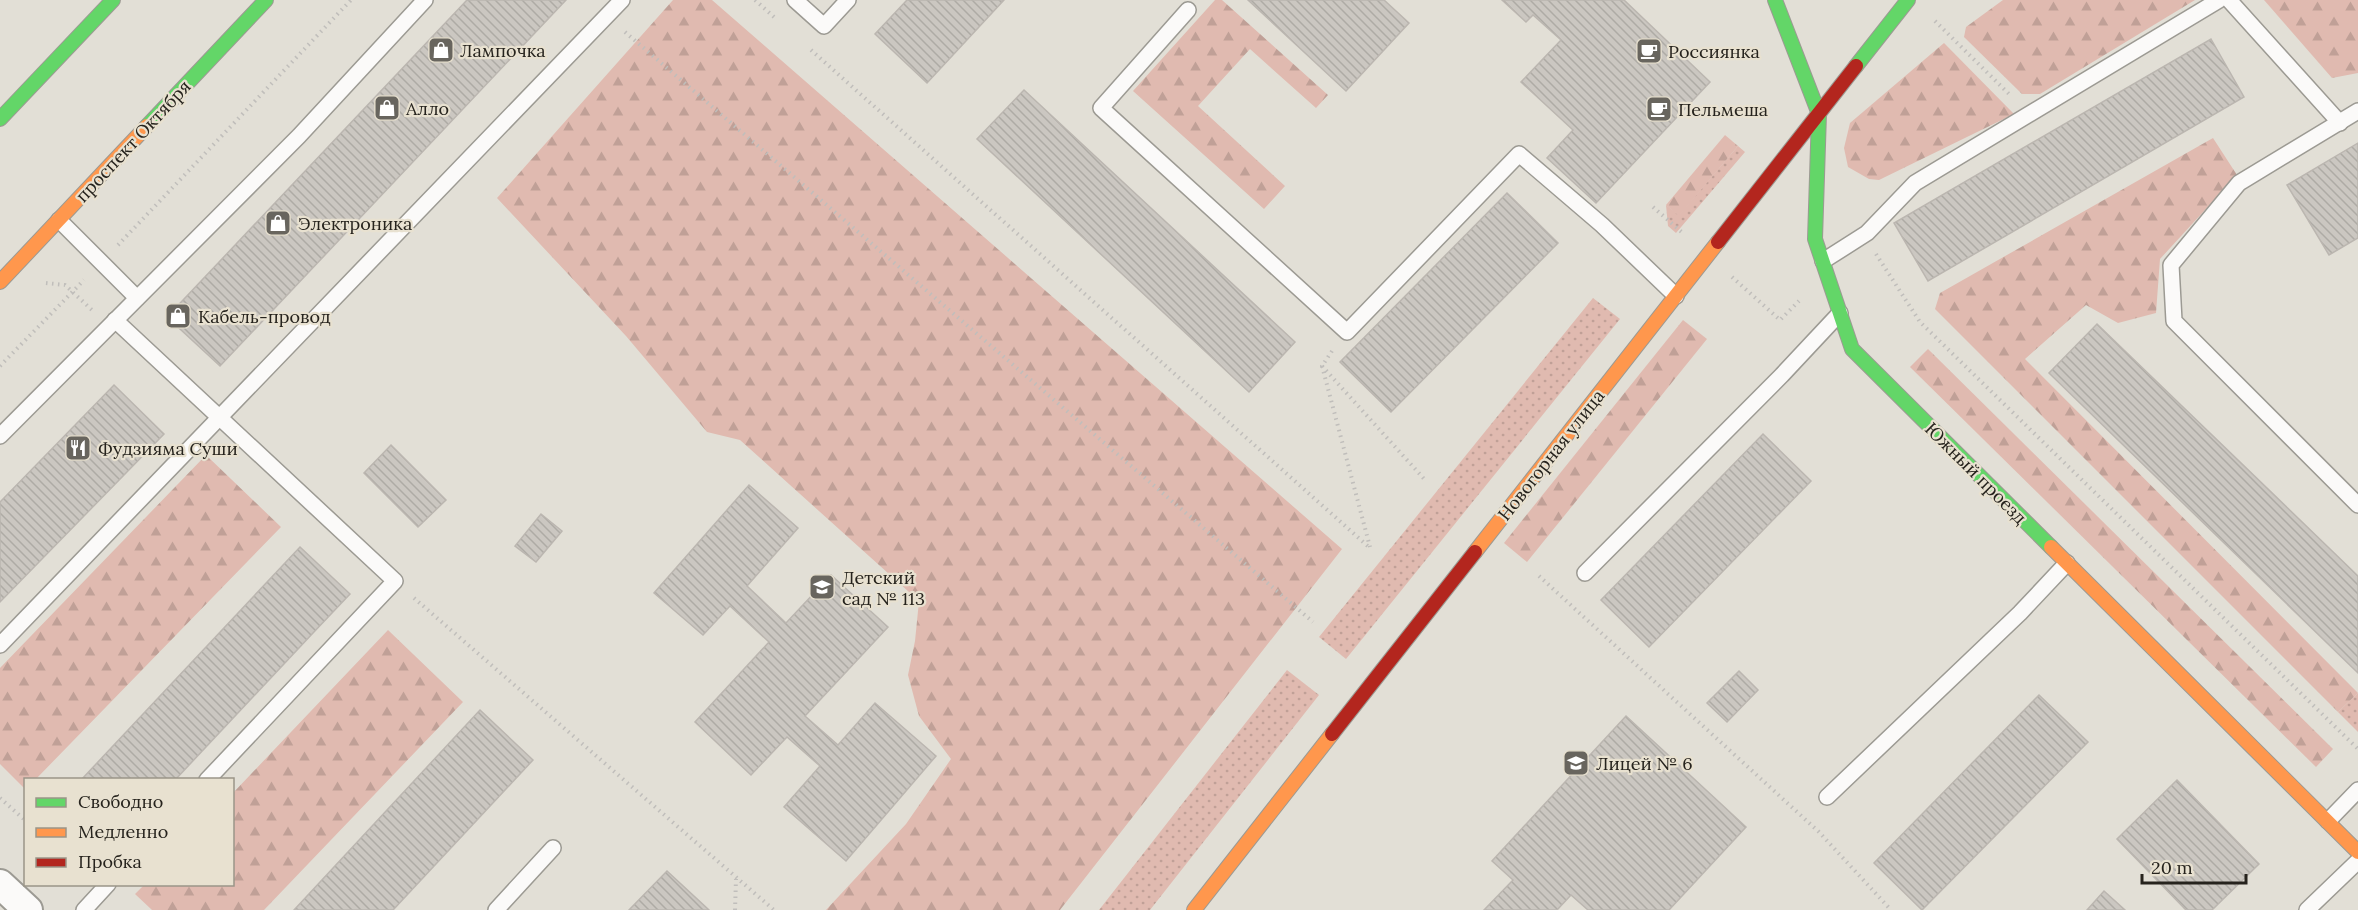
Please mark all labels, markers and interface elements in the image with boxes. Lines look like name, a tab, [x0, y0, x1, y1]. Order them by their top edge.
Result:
shop icon: Лампочка	[426, 35, 456, 65]
cafe icon: Россиянка	[1634, 36, 1664, 66]
place label: Лампочка	[460, 39, 546, 62]
place label: Россиянка	[1668, 40, 1760, 63]
street label: проспект Октября	[70, 75, 196, 207]
shop icon: Алло	[372, 93, 402, 123]
cafe icon: Пельмеша	[1644, 94, 1674, 124]
place label: Алло	[405, 97, 449, 120]
place label: Пельмеша	[1678, 98, 1768, 121]
shop icon: Электроника	[263, 208, 293, 238]
place label: Электроника	[298, 212, 412, 235]
shop icon: Кабель-провод	[163, 301, 193, 331]
place label: Кабель-провод	[198, 305, 331, 328]
street label: Новогорная улица	[1493, 385, 1609, 525]
street label: Южный проезд	[1920, 417, 2032, 529]
restaurant icon: Фудзияма Суши	[63, 433, 93, 463]
place label: Фудзияма Суши	[98, 437, 238, 460]
place label: Детский сад № 113	[842, 566, 925, 610]
school or university icon: Детский сад № 113	[807, 572, 837, 602]
school or university icon: Лицей № 6	[1561, 748, 1591, 778]
place label: Лицей № 6	[1596, 752, 1693, 775]
legend	[24, 778, 234, 886]
text: Свободно	[78, 790, 163, 813]
text: Медленно	[78, 820, 168, 843]
scale bar	[2142, 847, 2246, 885]
text: Пробка	[78, 850, 142, 873]
text: 20 m	[2151, 856, 2193, 879]

